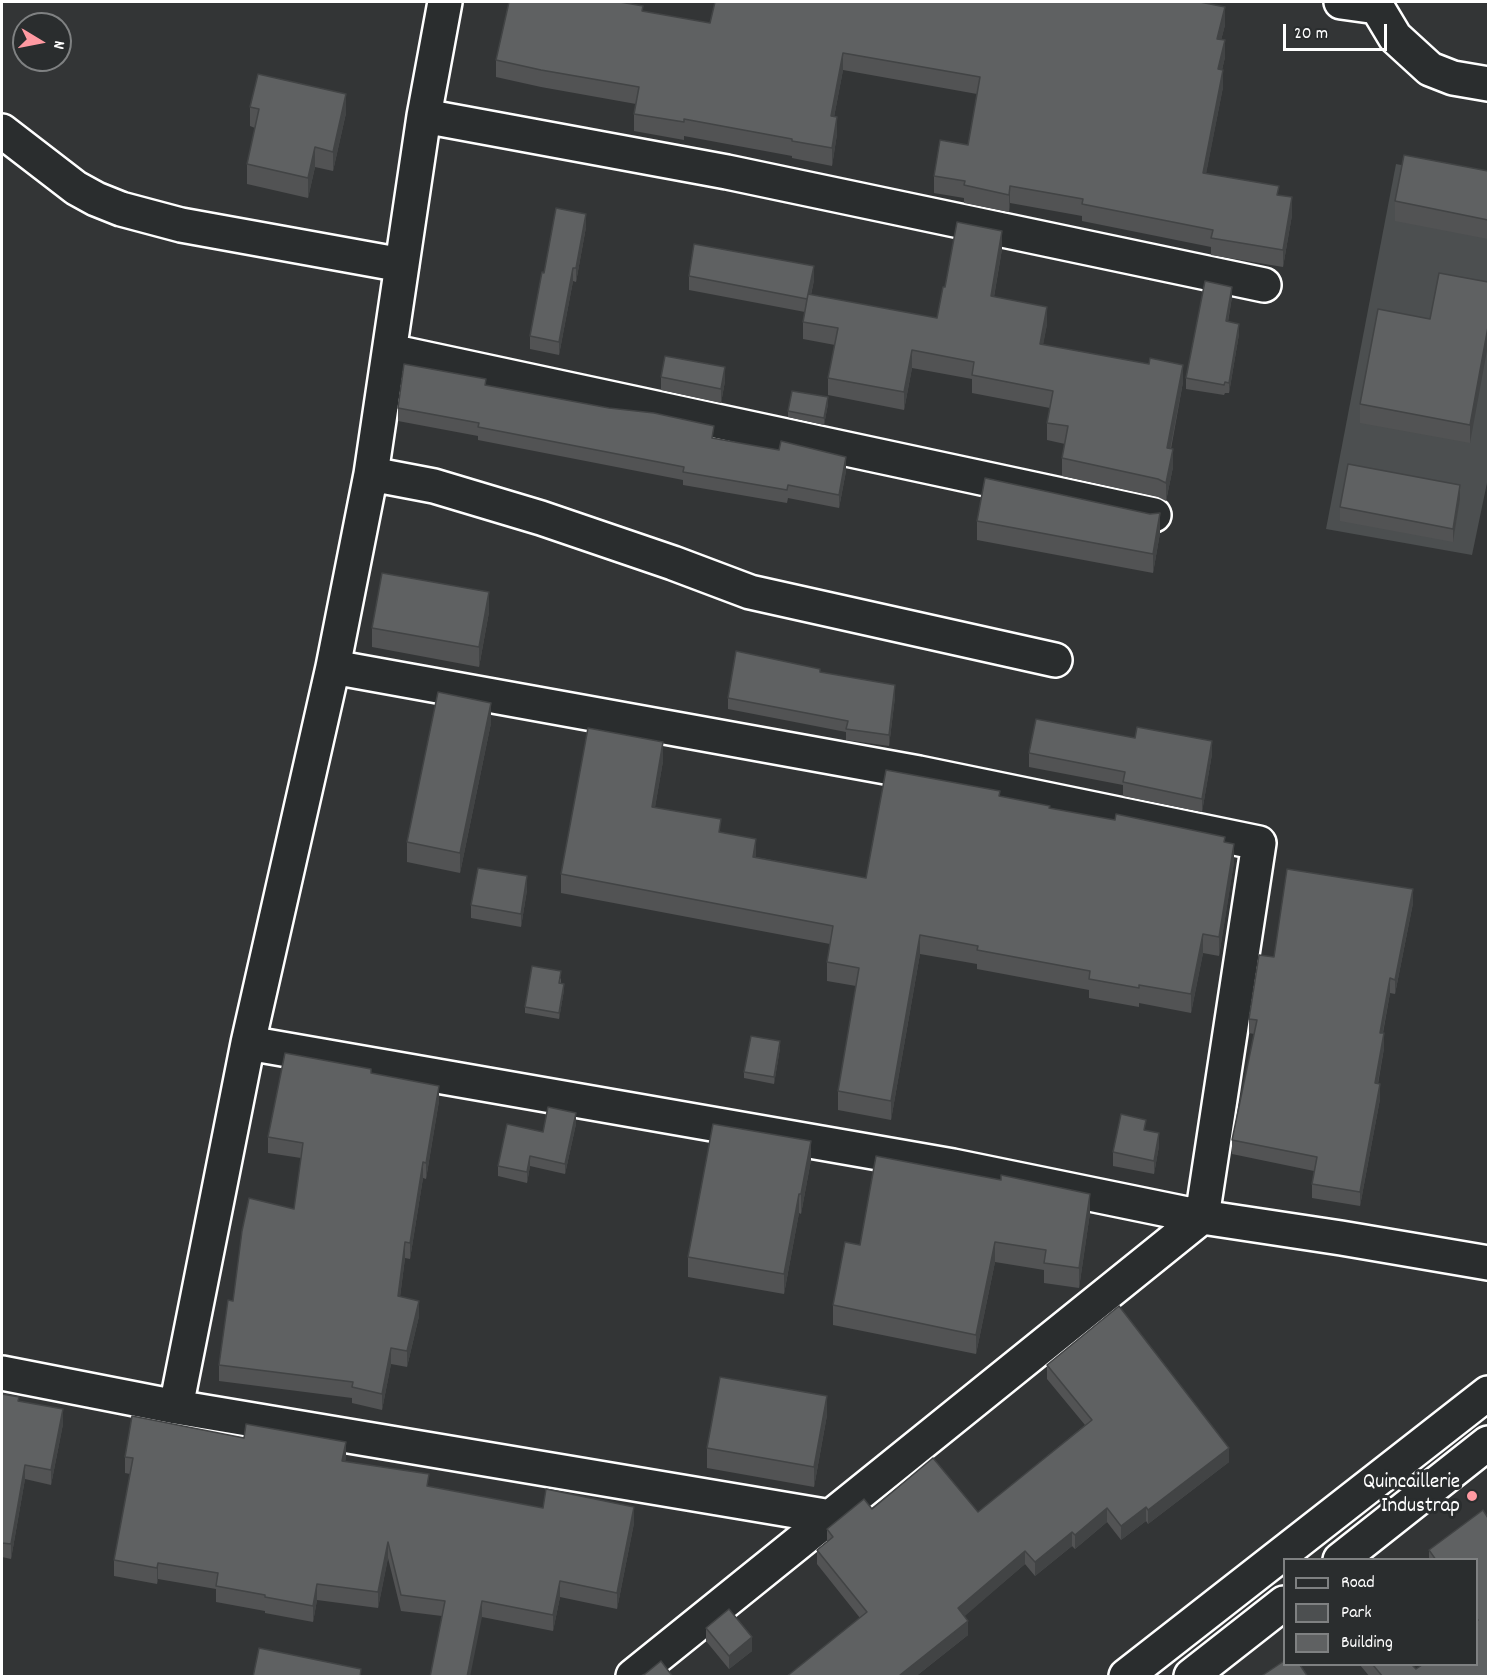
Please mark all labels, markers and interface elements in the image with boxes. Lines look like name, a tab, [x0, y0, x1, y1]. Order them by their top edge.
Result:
north arrow	[12, 12, 72, 72]
scale bar	[1286, 12, 1390, 50]
text: 20 m	[1294, 22, 1328, 47]
text: N	[46, 39, 70, 51]
place label: Quincaillerie Industrap	[1363, 1471, 1460, 1521]
marker: Quincaillerie Industrap	[1465, 1489, 1479, 1503]
legend	[1283, 1558, 1478, 1666]
text: Road	[1341, 1571, 1375, 1596]
text: Park	[1341, 1601, 1372, 1626]
text: Building	[1341, 1631, 1393, 1656]

